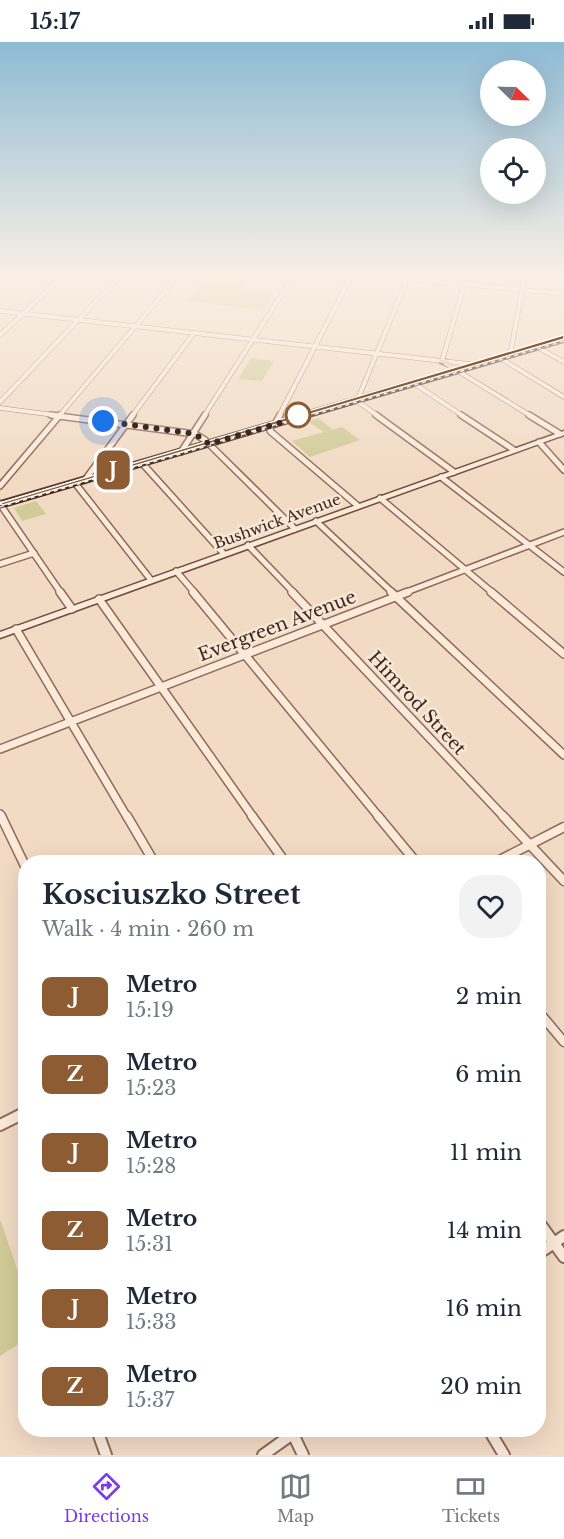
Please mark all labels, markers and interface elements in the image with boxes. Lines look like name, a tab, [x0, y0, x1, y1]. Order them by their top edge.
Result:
text: 15:17	[30, 8, 80, 35]
north arrow	[480, 60, 546, 126]
map controls	[480, 60, 546, 204]
button: locate	[480, 138, 546, 204]
unlabelled marker	[285, 402, 311, 428]
your location	[88, 406, 118, 436]
line badge: J	[94, 450, 132, 490]
text: J	[109, 457, 117, 483]
street label: Bushwick Avenue	[211, 489, 343, 553]
street label: Evergreen Avenue	[195, 586, 359, 666]
street label: Himrod Street	[363, 647, 471, 760]
button: heart	[459, 875, 522, 938]
text: Kosciuszko Street	[42, 877, 301, 912]
text: Walk · 4 min · 260 m	[42, 917, 254, 941]
text: Metro	[126, 971, 197, 998]
text: J	[71, 983, 79, 1009]
text: 2 min	[456, 983, 522, 1010]
text: 15:19	[126, 998, 174, 1022]
text: Metro	[126, 1049, 197, 1076]
text: Z	[67, 1061, 83, 1087]
text: 6 min	[455, 1061, 522, 1088]
text: 15:23	[126, 1076, 177, 1100]
text: Metro	[126, 1127, 197, 1154]
text: J	[71, 1139, 79, 1165]
text: 11 min	[450, 1139, 522, 1166]
text: 15:28	[126, 1154, 176, 1178]
text: Metro	[126, 1205, 197, 1232]
text: Z	[67, 1217, 83, 1243]
text: 14 min	[447, 1217, 522, 1244]
text: 15:31	[126, 1232, 173, 1256]
text: Metro	[126, 1283, 197, 1310]
text: J	[71, 1295, 79, 1321]
text: 16 min	[445, 1295, 522, 1322]
text: 15:33	[126, 1310, 177, 1334]
text: Metro	[126, 1361, 197, 1388]
text: Z	[67, 1373, 83, 1399]
text: 20 min	[440, 1373, 522, 1400]
text: 15:37	[126, 1388, 174, 1412]
tab: Directions	[64, 1470, 149, 1526]
tab: Map	[277, 1470, 314, 1526]
tab: Tickets	[442, 1470, 500, 1526]

